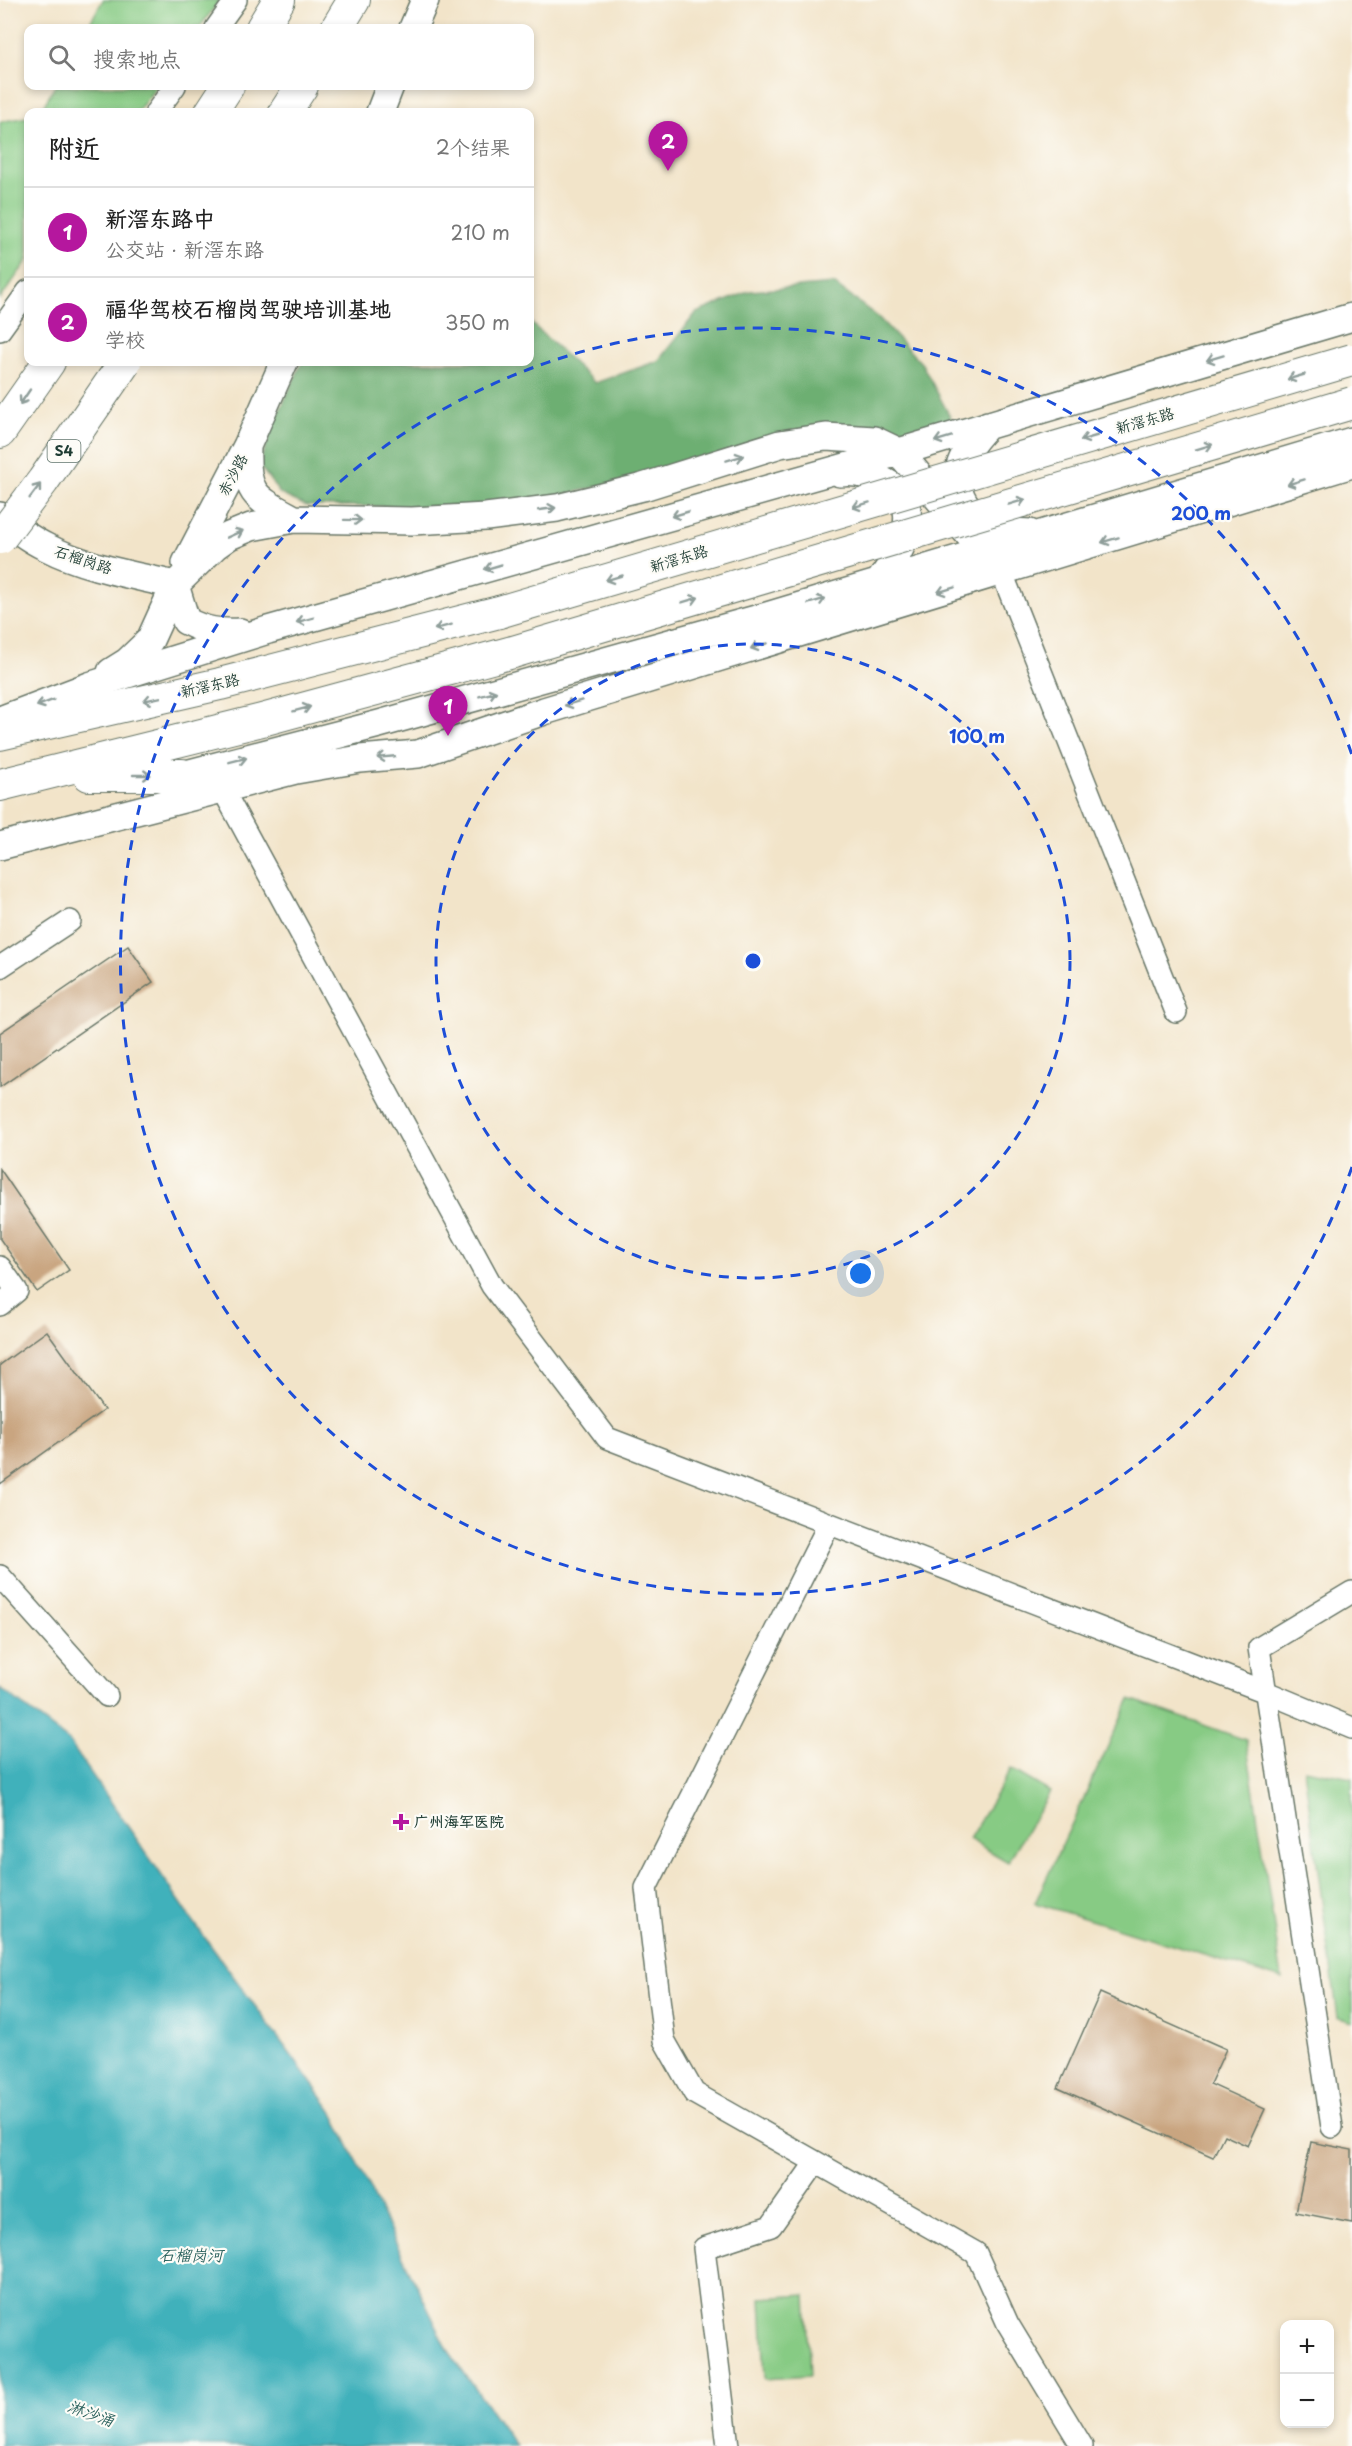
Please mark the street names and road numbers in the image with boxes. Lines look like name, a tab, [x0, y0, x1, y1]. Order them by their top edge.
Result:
street label: 新滘东路	[1113, 400, 1177, 439]
road number: S4	[48, 440, 80, 462]
street label: 赤沙路	[211, 449, 252, 500]
street label: 石榴岗路	[51, 538, 116, 579]
street label: 新滘东路	[647, 538, 711, 577]
street label: 新滘东路	[178, 667, 241, 702]

